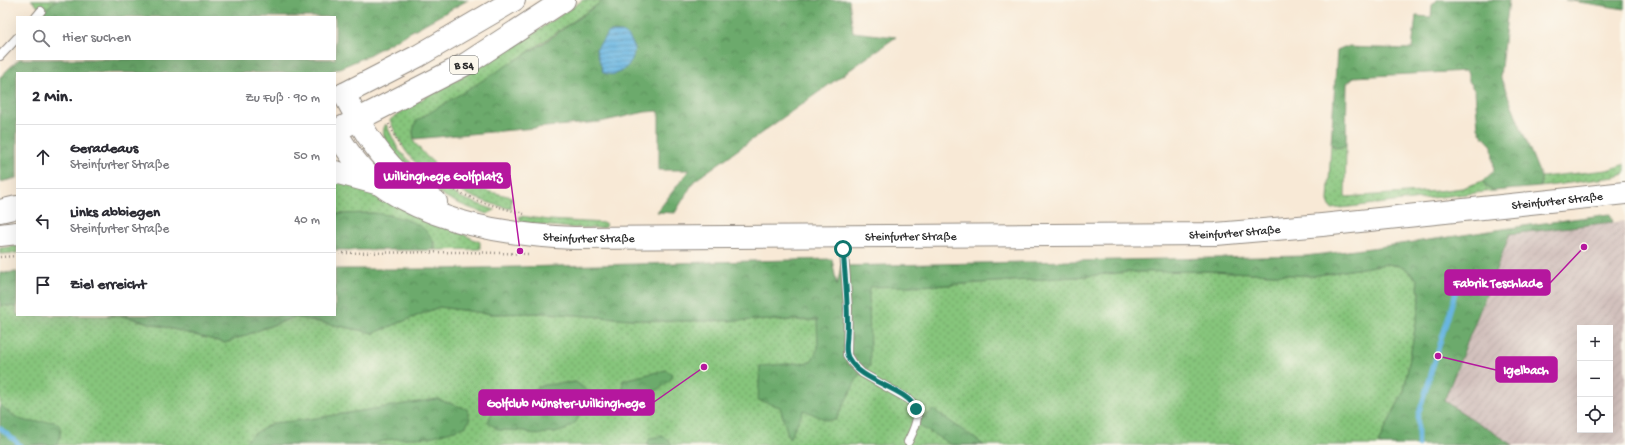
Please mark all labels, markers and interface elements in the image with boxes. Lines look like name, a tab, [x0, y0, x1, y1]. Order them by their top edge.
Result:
search box	[16, 16, 336, 60]
icon: search	[30, 27, 52, 49]
text: Hier suchen	[62, 29, 131, 47]
road number: B 54	[450, 56, 478, 74]
text: 2 Min.	[32, 88, 73, 108]
text: Zu Fuß · 90 m	[245, 91, 320, 106]
text: Geradeaus	[70, 140, 138, 158]
icon: ahead	[32, 146, 54, 168]
text: 50 m	[293, 149, 320, 164]
text: Steinfurter Straße	[70, 158, 169, 173]
callout: Wilkinghege Golfplatz	[375, 163, 510, 188]
text: Wilkinghege Golfplatz	[382, 169, 504, 186]
street label: Steinfurter Straße	[1511, 190, 1604, 214]
text: Links abbiegen	[70, 204, 160, 222]
icon: left	[32, 210, 54, 232]
text: 40 m	[294, 213, 320, 228]
text: Steinfurter Straße	[70, 222, 169, 237]
street label: Steinfurter Straße	[1189, 223, 1282, 243]
street label: Steinfurter Straße	[542, 231, 636, 247]
street label: Steinfurter Straße	[865, 231, 958, 245]
route start	[834, 240, 852, 258]
callout: Fabrik Teschlade	[1445, 270, 1550, 295]
icon: arrive	[32, 274, 54, 296]
text: Ziel erreicht	[70, 276, 146, 294]
text: Fabrik Teschlade	[1452, 277, 1544, 292]
map controls	[1577, 325, 1613, 433]
button: +	[1577, 325, 1613, 361]
callout: Igelbach	[1496, 357, 1557, 382]
button: −	[1577, 361, 1613, 397]
text: Igelbach	[1503, 364, 1549, 379]
callout: Golfclub Münster-Wilkinghege	[479, 390, 654, 415]
text: Golfclub Münster-Wilkinghege	[487, 396, 647, 412]
button: locate	[1577, 397, 1613, 433]
route end	[907, 400, 925, 418]

